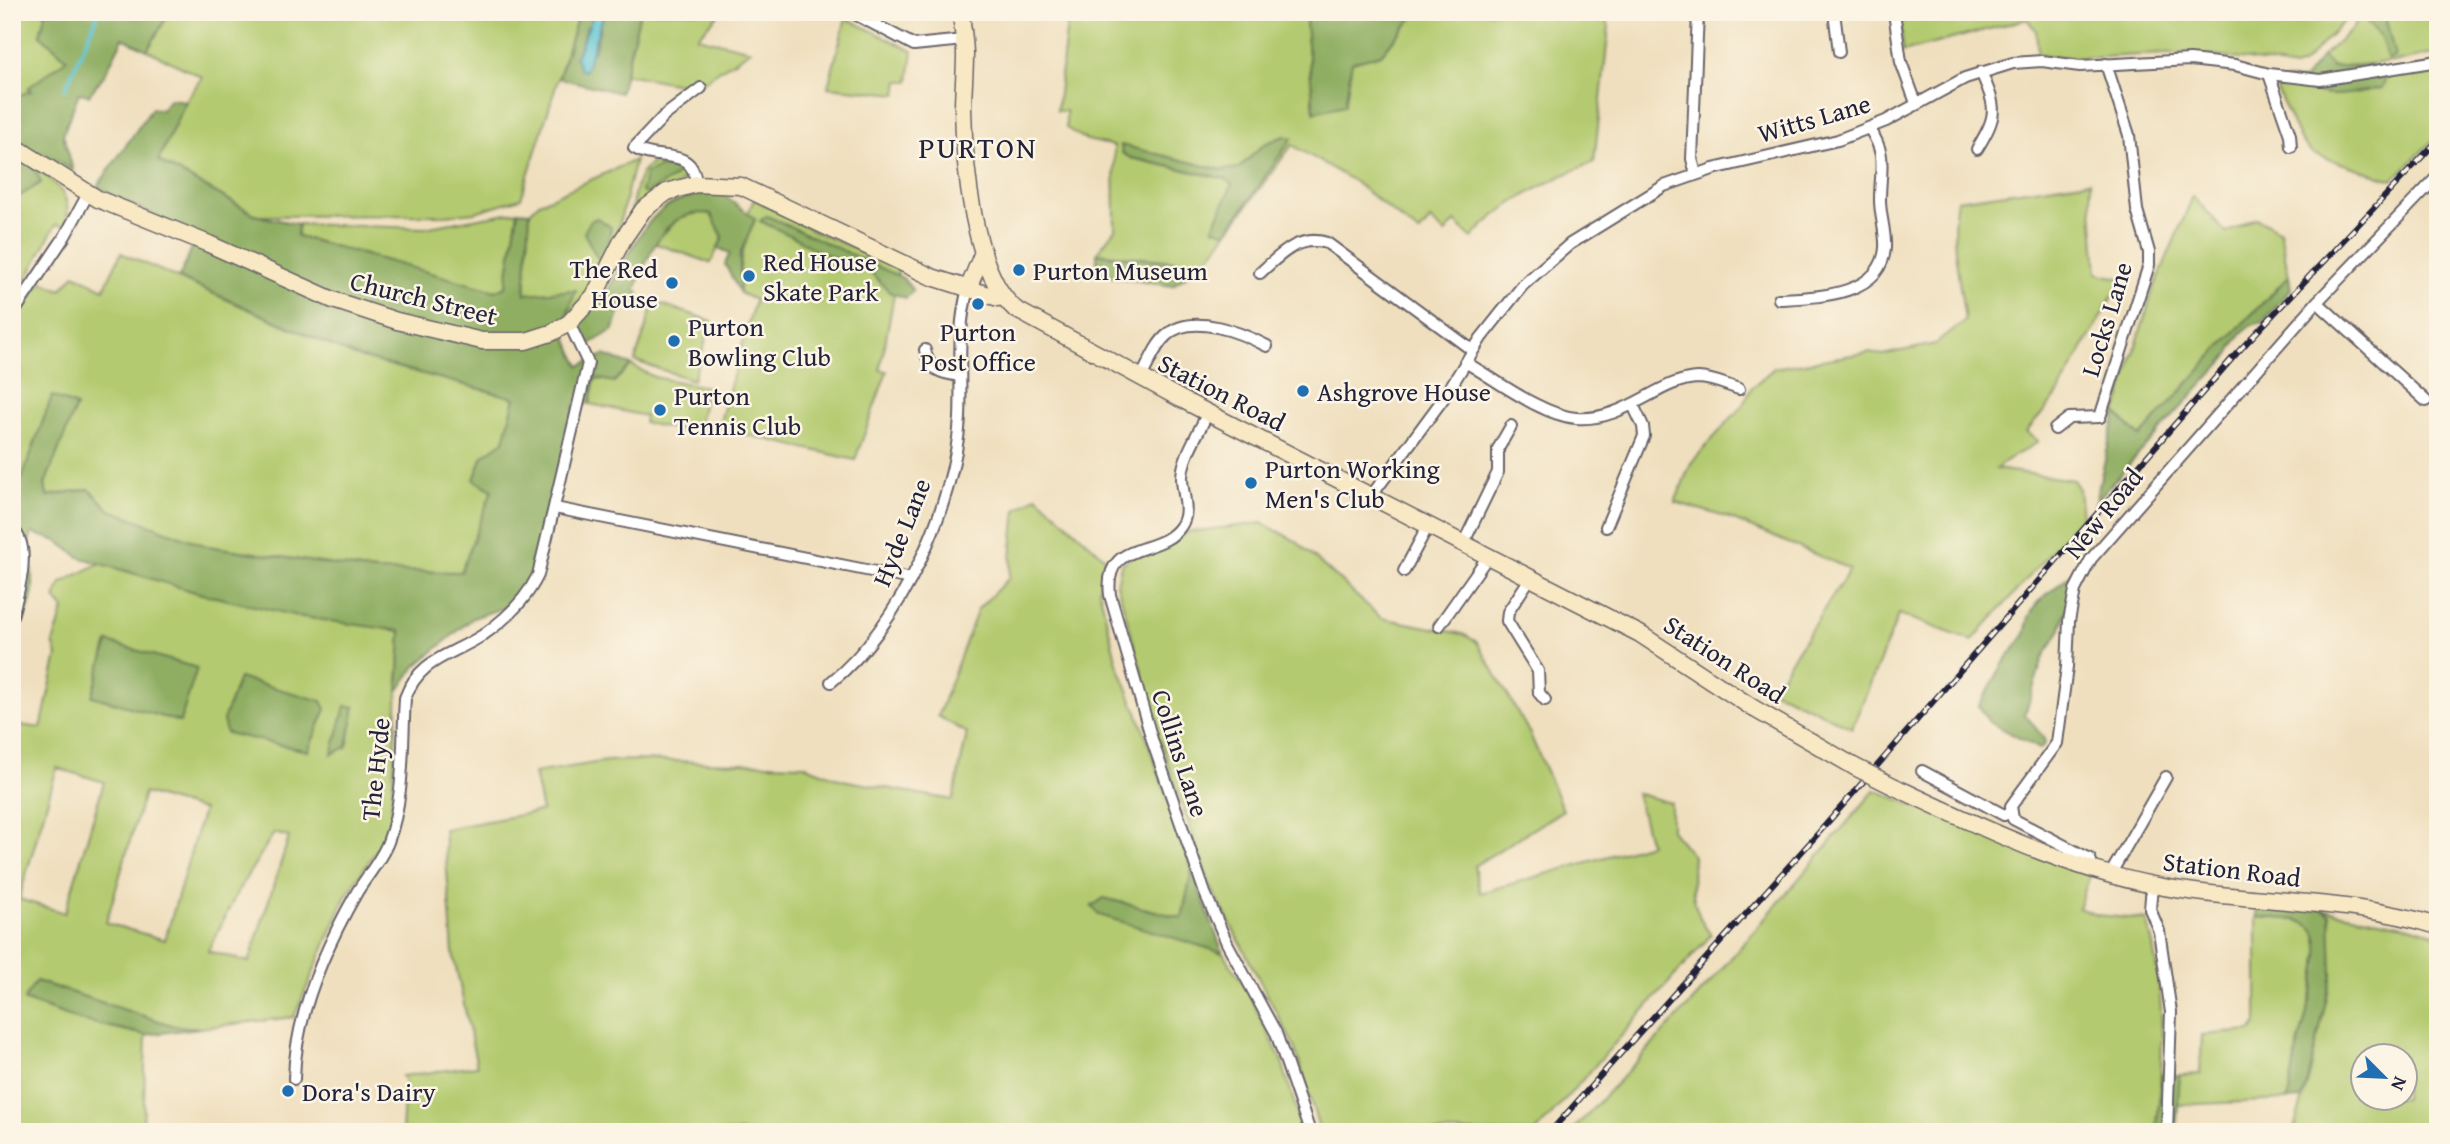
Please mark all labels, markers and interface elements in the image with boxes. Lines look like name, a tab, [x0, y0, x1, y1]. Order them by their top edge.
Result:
street label: Witts Lane	[1753, 83, 1875, 153]
district label: PURTON	[918, 125, 1038, 169]
place label: Red House Skate Park	[763, 242, 879, 311]
place label: The Red House	[570, 249, 658, 318]
place label: Purton Museum	[1033, 251, 1208, 290]
street label: Locks Lane	[2070, 257, 2142, 381]
street label: Church Street	[346, 261, 502, 335]
marker: Purton Museum	[1011, 262, 1027, 278]
marker: Red House Skate Park	[741, 268, 757, 284]
marker: The Red House	[664, 275, 680, 291]
marker: Purton Post Office	[970, 296, 986, 312]
place label: Purton Bowling Club	[688, 307, 831, 376]
place label: Purton Post Office	[920, 312, 1036, 381]
marker: Purton Bowling Club	[666, 333, 682, 349]
street label: Station Road	[1151, 343, 1293, 441]
place label: Ashgrove House	[1317, 372, 1491, 411]
place label: Purton Tennis Club	[674, 376, 801, 445]
marker: Ashgrove House	[1295, 383, 1311, 399]
marker: Purton Tennis Club	[652, 402, 668, 418]
place label: Purton Working Men's Club	[1265, 449, 1440, 518]
street label: New Road	[2054, 459, 2152, 567]
street label: Hyde Lane	[862, 472, 940, 592]
marker: Purton Working Men's Club	[1243, 475, 1259, 491]
street label: Station Road	[1656, 605, 1794, 713]
street label: Collins Lane	[1142, 684, 1220, 822]
street label: The Hyde	[350, 716, 400, 822]
street label: Station Road	[2161, 841, 2303, 897]
north arrow	[2348, 1042, 2418, 1112]
place label: Dora's Dairy	[302, 1072, 436, 1111]
text: N	[2384, 1072, 2415, 1096]
marker: Dora's Dairy	[280, 1083, 296, 1099]

